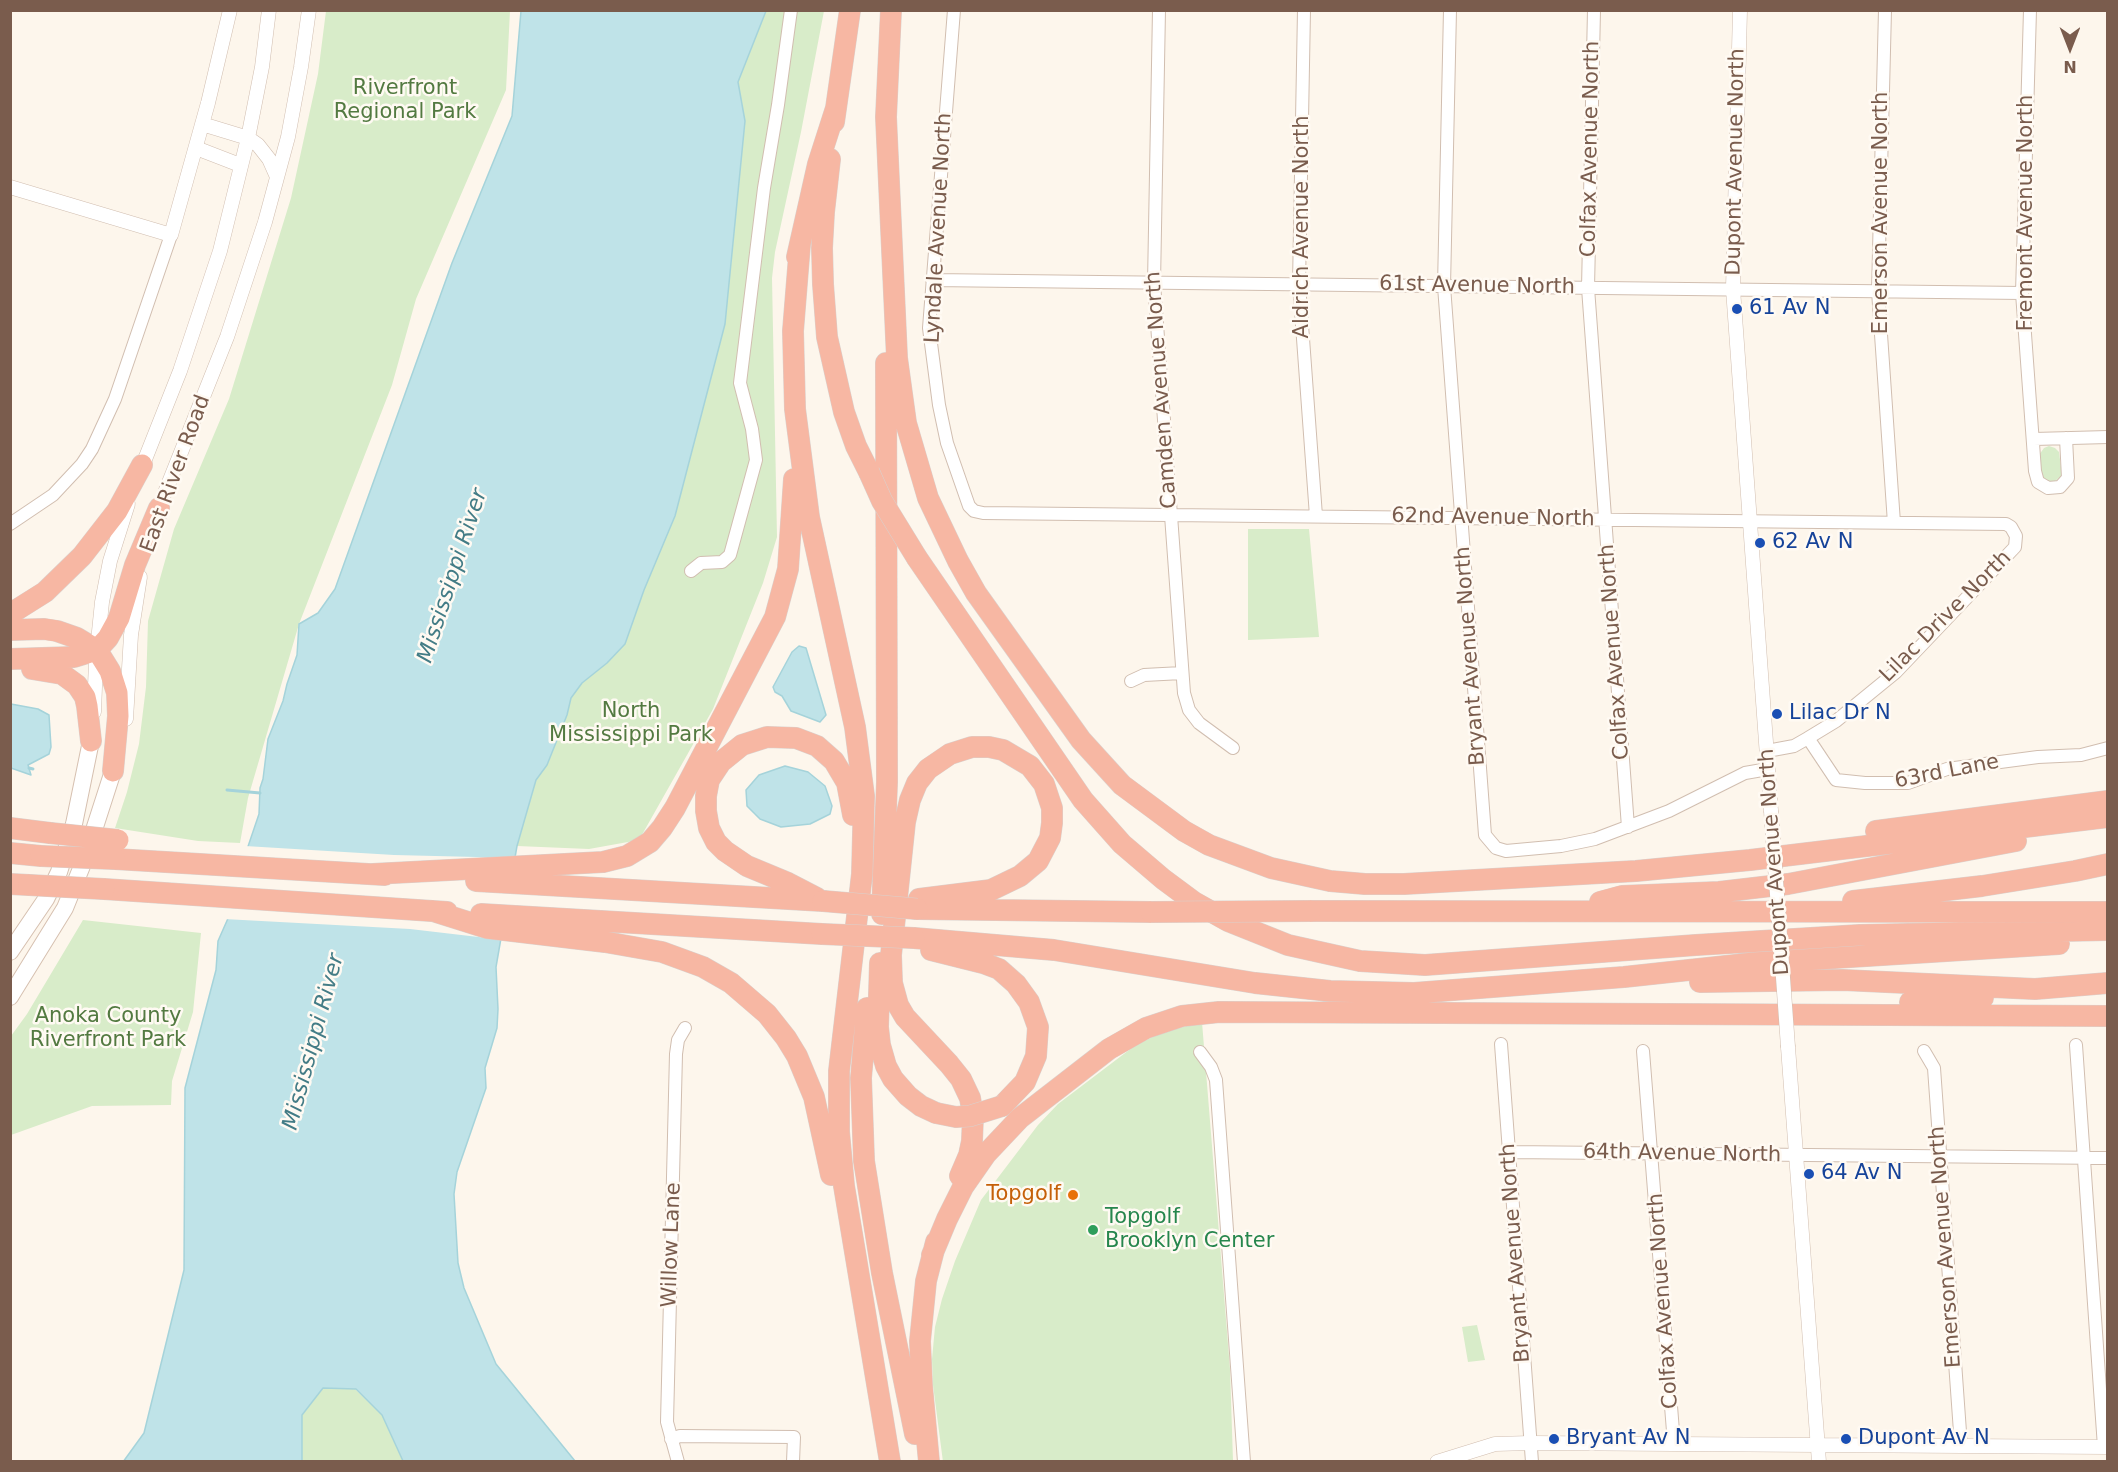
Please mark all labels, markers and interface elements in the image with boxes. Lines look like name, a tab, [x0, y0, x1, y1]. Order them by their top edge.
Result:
north arrow	[2040, 18, 2100, 78]
street label: Colfax Avenue North	[1577, 41, 1605, 257]
street label: Dupont Avenue North	[1721, 48, 1751, 276]
text: N	[2063, 57, 2077, 76]
park label: Riverfront Regional Park	[334, 76, 476, 126]
street label: Emerson Avenue North	[1869, 92, 1895, 334]
street label: Fremont Avenue North	[2014, 95, 2040, 331]
street label: Lyndale Avenue North	[920, 112, 958, 344]
street label: Aldrich Avenue North	[1290, 116, 1316, 338]
street label: Camden Avenue North	[1141, 271, 1183, 509]
street label: 61st Avenue North	[1379, 272, 1575, 300]
place label: 61 Av N	[1749, 296, 1830, 322]
marker: 61 Av N	[1730, 302, 1744, 316]
street label: East River Road	[136, 392, 216, 556]
water label: Mississippi River	[412, 486, 494, 666]
street label: 62nd Avenue North	[1391, 504, 1595, 532]
place label: 62 Av N	[1772, 530, 1853, 556]
marker: 62 Av N	[1753, 536, 1767, 550]
street label: Colfax Avenue North	[1595, 543, 1635, 761]
street label: Bryant Avenue North	[1451, 545, 1491, 767]
street label: Lilac Drive North	[1875, 546, 2017, 688]
park label: North Mississippi Park	[549, 699, 713, 749]
place label: Lilac Dr N	[1789, 701, 1891, 727]
marker: Lilac Dr N	[1770, 707, 1784, 721]
street label: Dupont Avenue North	[1755, 748, 1795, 976]
street label: 63rd Lane	[1893, 750, 2001, 794]
water label: Mississippi River	[278, 951, 350, 1133]
park label: Anoka County Riverfront Park	[30, 1004, 186, 1054]
street label: Emerson Avenue North	[1925, 1125, 1967, 1369]
street label: 64th Avenue North	[1583, 1140, 1781, 1168]
street label: Bryant Avenue North	[1496, 1142, 1536, 1364]
place label: 64 Av N	[1821, 1161, 1902, 1187]
marker: 64 Av N	[1802, 1167, 1816, 1181]
street label: Willow Lane	[657, 1182, 687, 1308]
place label: Topgolf	[986, 1182, 1061, 1208]
marker: Topgolf	[1066, 1188, 1080, 1202]
street label: Colfax Avenue North	[1644, 1192, 1684, 1410]
place label: Topgolf Brooklyn Center	[1105, 1205, 1274, 1255]
marker: Topgolf Brooklyn Center	[1086, 1223, 1100, 1237]
place label: Bryant Av N	[1566, 1426, 1691, 1452]
place label: Dupont Av N	[1858, 1426, 1990, 1452]
marker: Bryant Av N	[1547, 1432, 1561, 1446]
marker: Dupont Av N	[1839, 1432, 1853, 1446]

